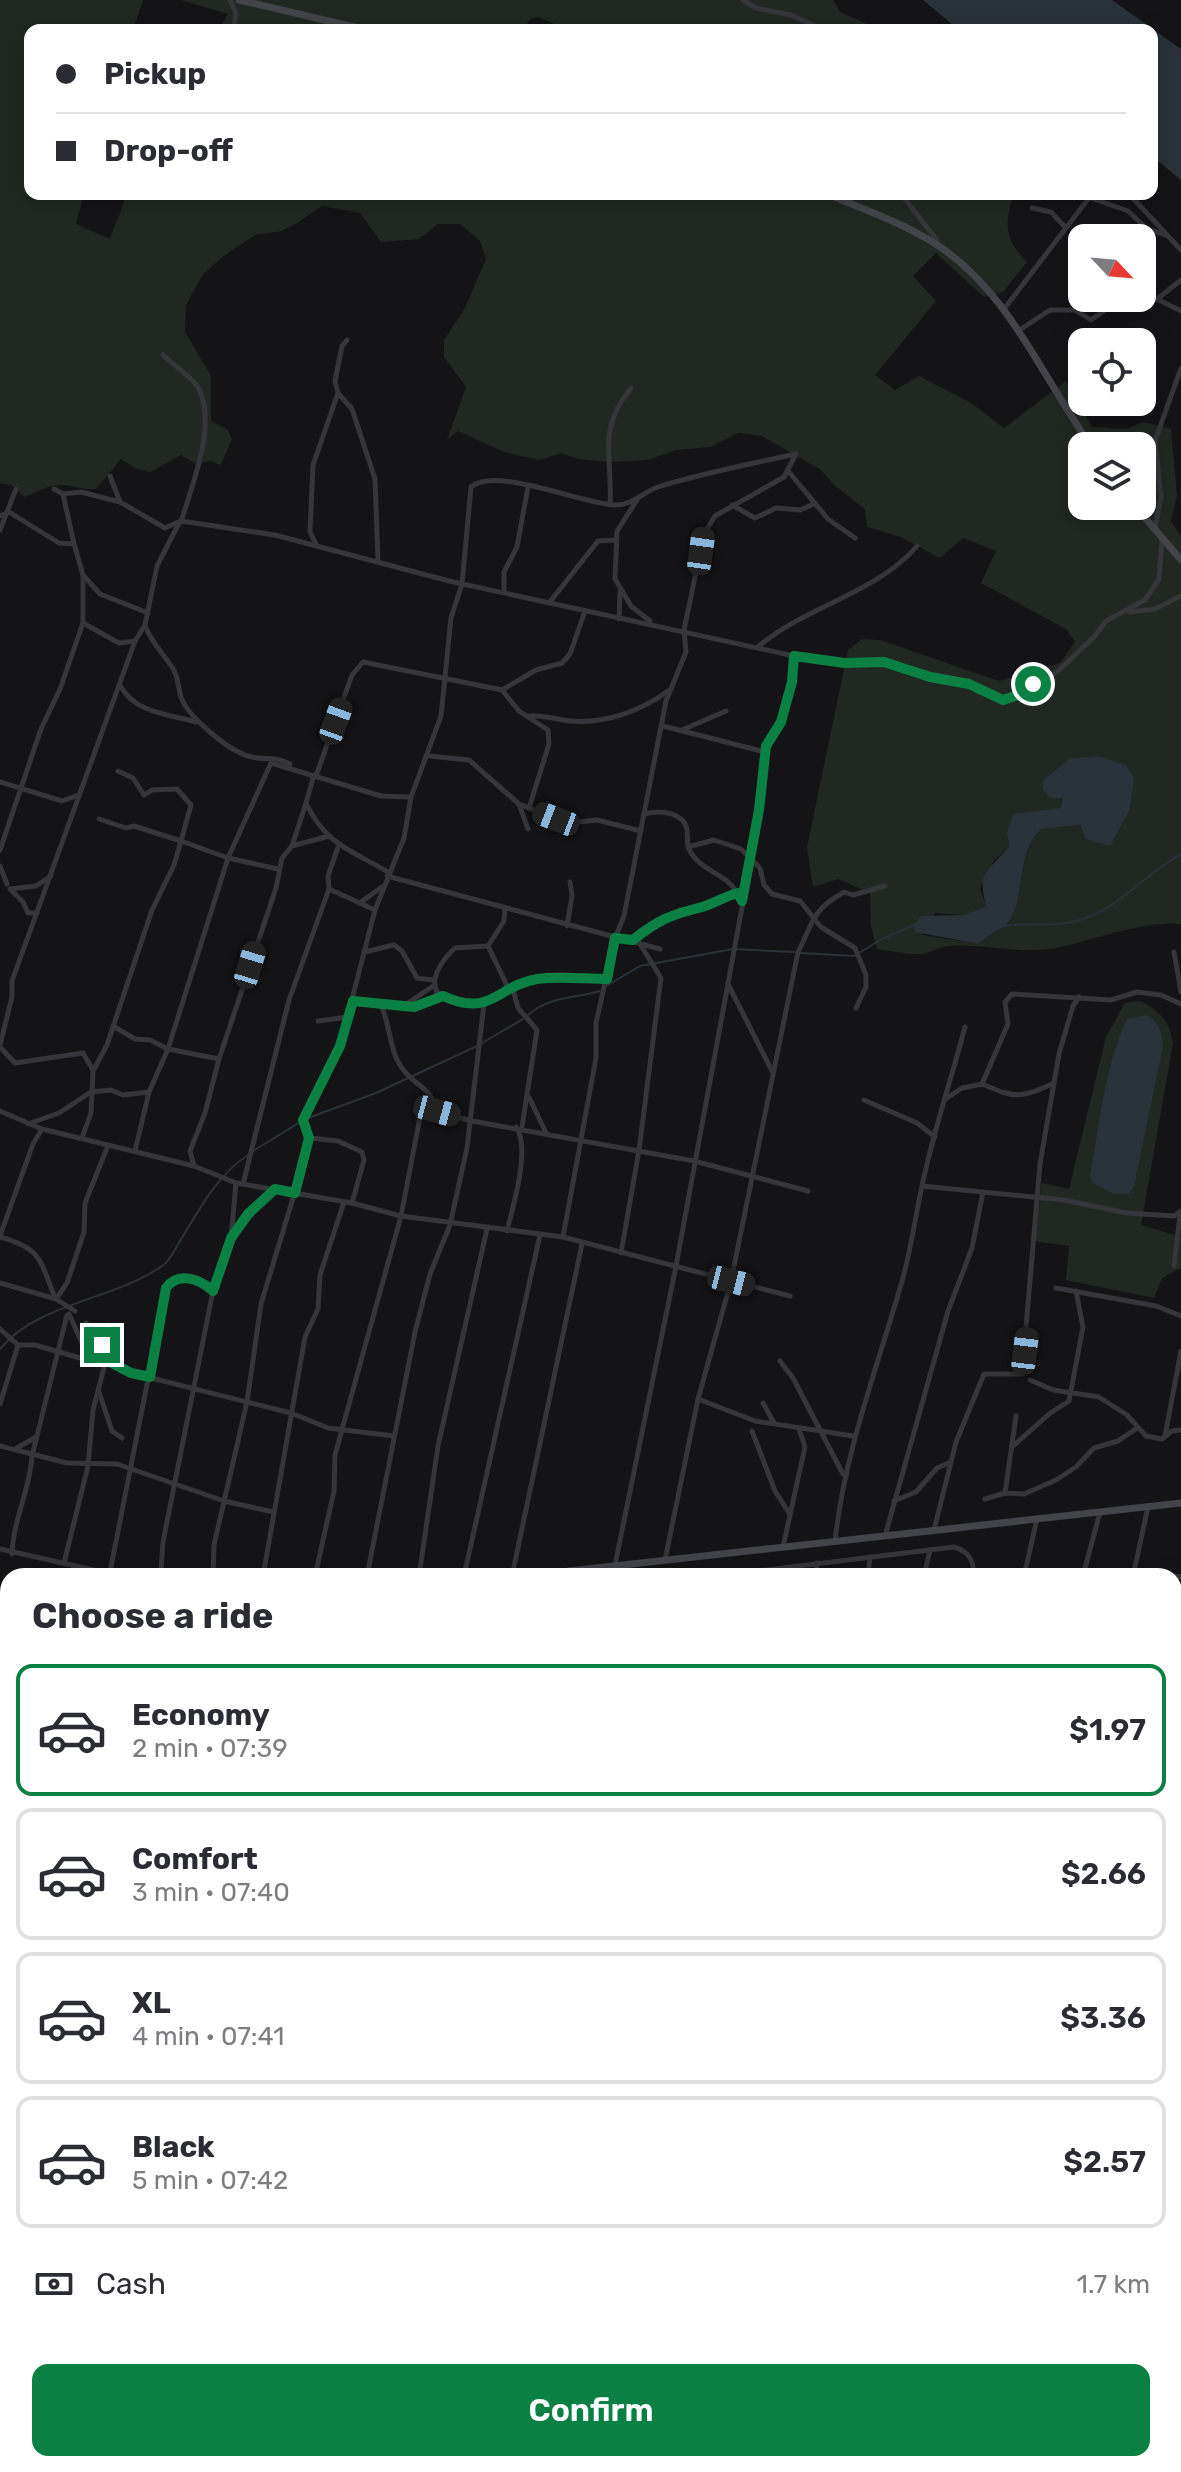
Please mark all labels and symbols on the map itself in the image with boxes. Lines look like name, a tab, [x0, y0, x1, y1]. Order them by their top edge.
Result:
north arrow	[1068, 224, 1156, 312]
car	[686, 526, 716, 576]
route start	[1015, 666, 1051, 702]
car	[317, 694, 355, 748]
car	[529, 799, 583, 839]
car	[232, 939, 268, 991]
car	[411, 1093, 463, 1129]
car	[705, 1264, 757, 1298]
car	[1010, 1326, 1040, 1376]
route end	[84, 1327, 120, 1363]

